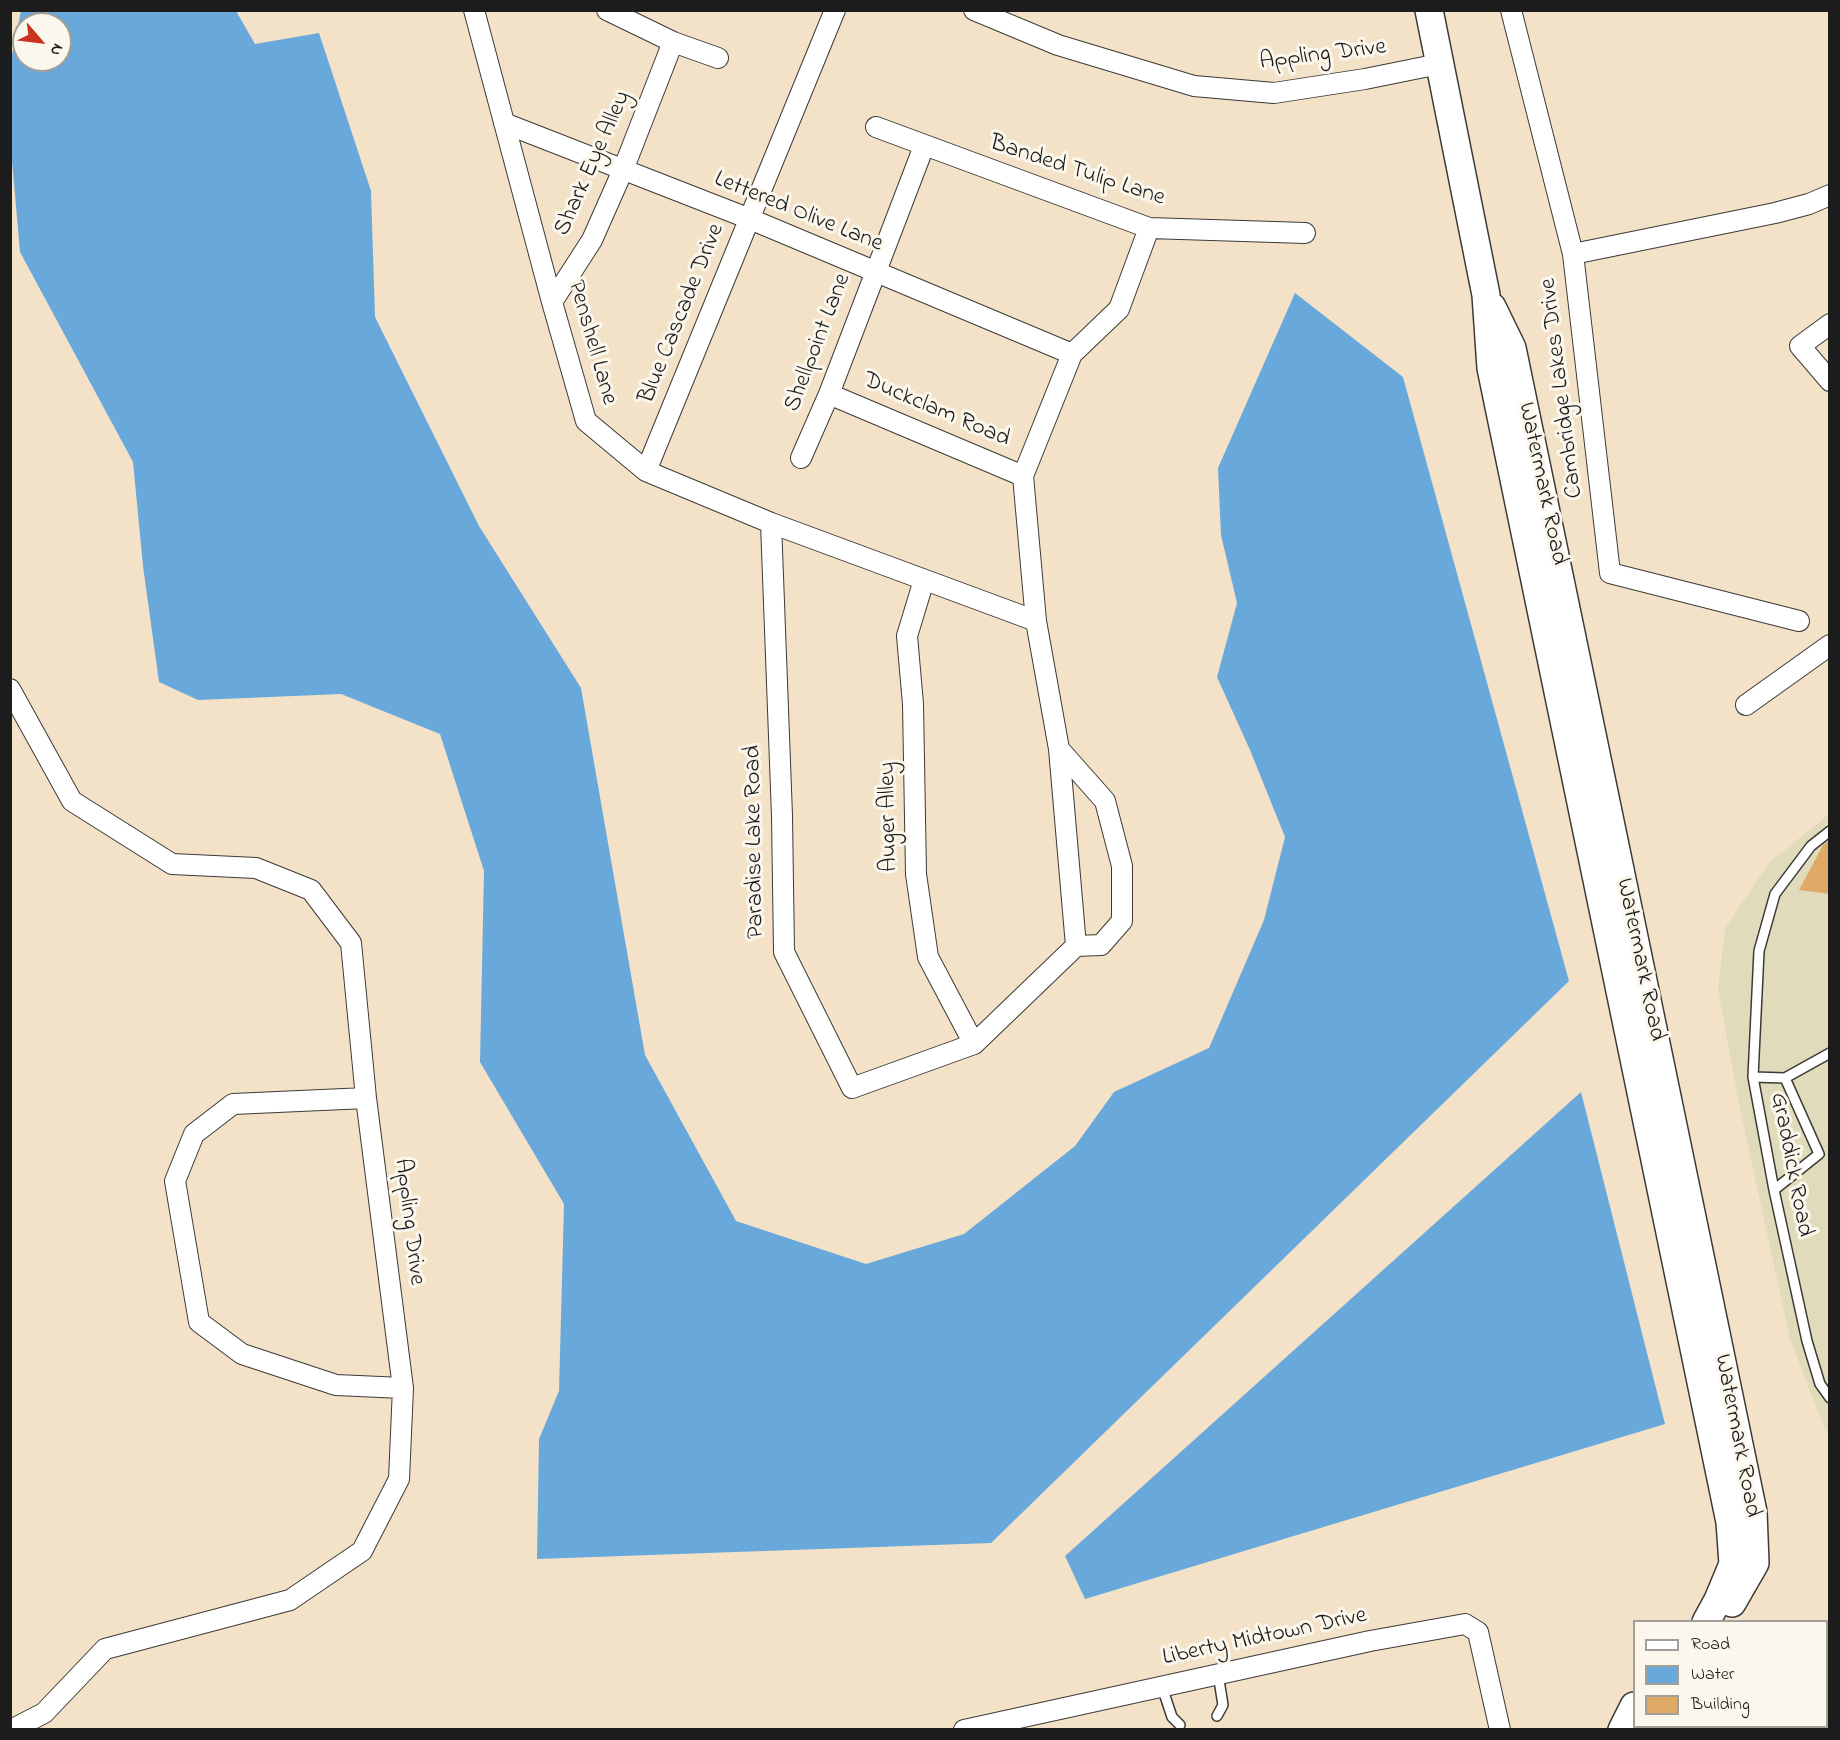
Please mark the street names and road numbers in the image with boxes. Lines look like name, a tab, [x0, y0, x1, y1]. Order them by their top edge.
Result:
street label: Appling Drive	[1258, 34, 1388, 78]
street label: Shark Eye Alley	[549, 87, 639, 241]
street label: Banded Tulip Lane	[986, 130, 1168, 214]
street label: Lettered Olive Lane	[709, 166, 887, 260]
street label: Blue Cascade Drive	[634, 220, 732, 408]
street label: Shellpoint Lane	[779, 270, 859, 416]
street label: Cambridge Lakes Drive	[1535, 276, 1591, 500]
street label: Penshell Lane	[560, 278, 622, 408]
street label: Duckclam Road	[858, 367, 1014, 455]
street label: Watermark Road	[1510, 400, 1572, 568]
street label: Paradise Lake Road	[740, 745, 772, 939]
street label: Auger Alley	[875, 762, 905, 872]
street label: Watermark Road	[1608, 876, 1670, 1044]
street label: Graddick Road	[1762, 1091, 1818, 1239]
street label: Appling Drive	[386, 1157, 430, 1287]
street label: Watermark Road	[1706, 1352, 1766, 1520]
street label: Liberty Midtown Drive	[1160, 1602, 1370, 1674]

